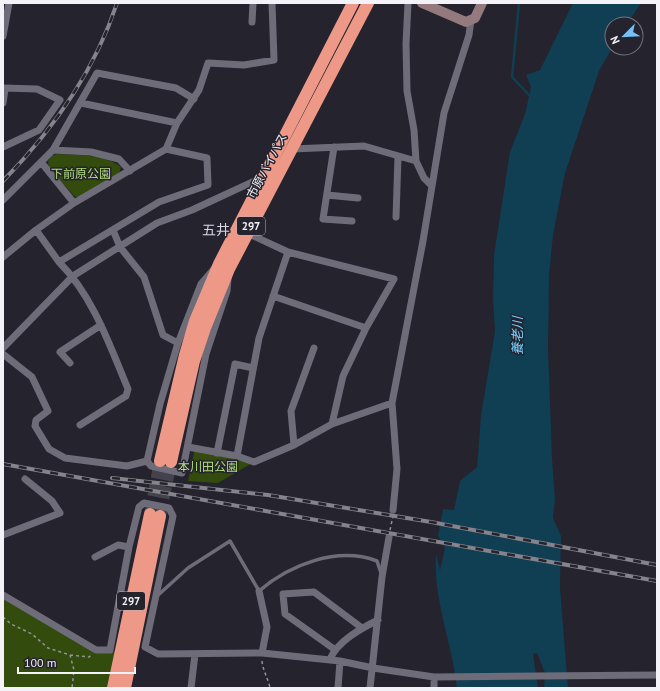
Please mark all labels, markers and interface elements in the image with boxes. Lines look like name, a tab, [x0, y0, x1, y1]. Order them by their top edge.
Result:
north arrow	[604, 16, 644, 56]
text: N	[607, 34, 623, 46]
street label: 市原バイパス	[243, 131, 290, 201]
park label: 下前原公園	[51, 166, 111, 181]
road number: 297	[237, 217, 265, 235]
district label: 五井	[202, 221, 230, 239]
water label: 養老川	[509, 315, 526, 356]
park label: 本川田公園	[178, 459, 238, 474]
road number: 297	[117, 592, 145, 610]
scale bar	[18, 649, 135, 675]
text: 100 m	[24, 655, 57, 670]

